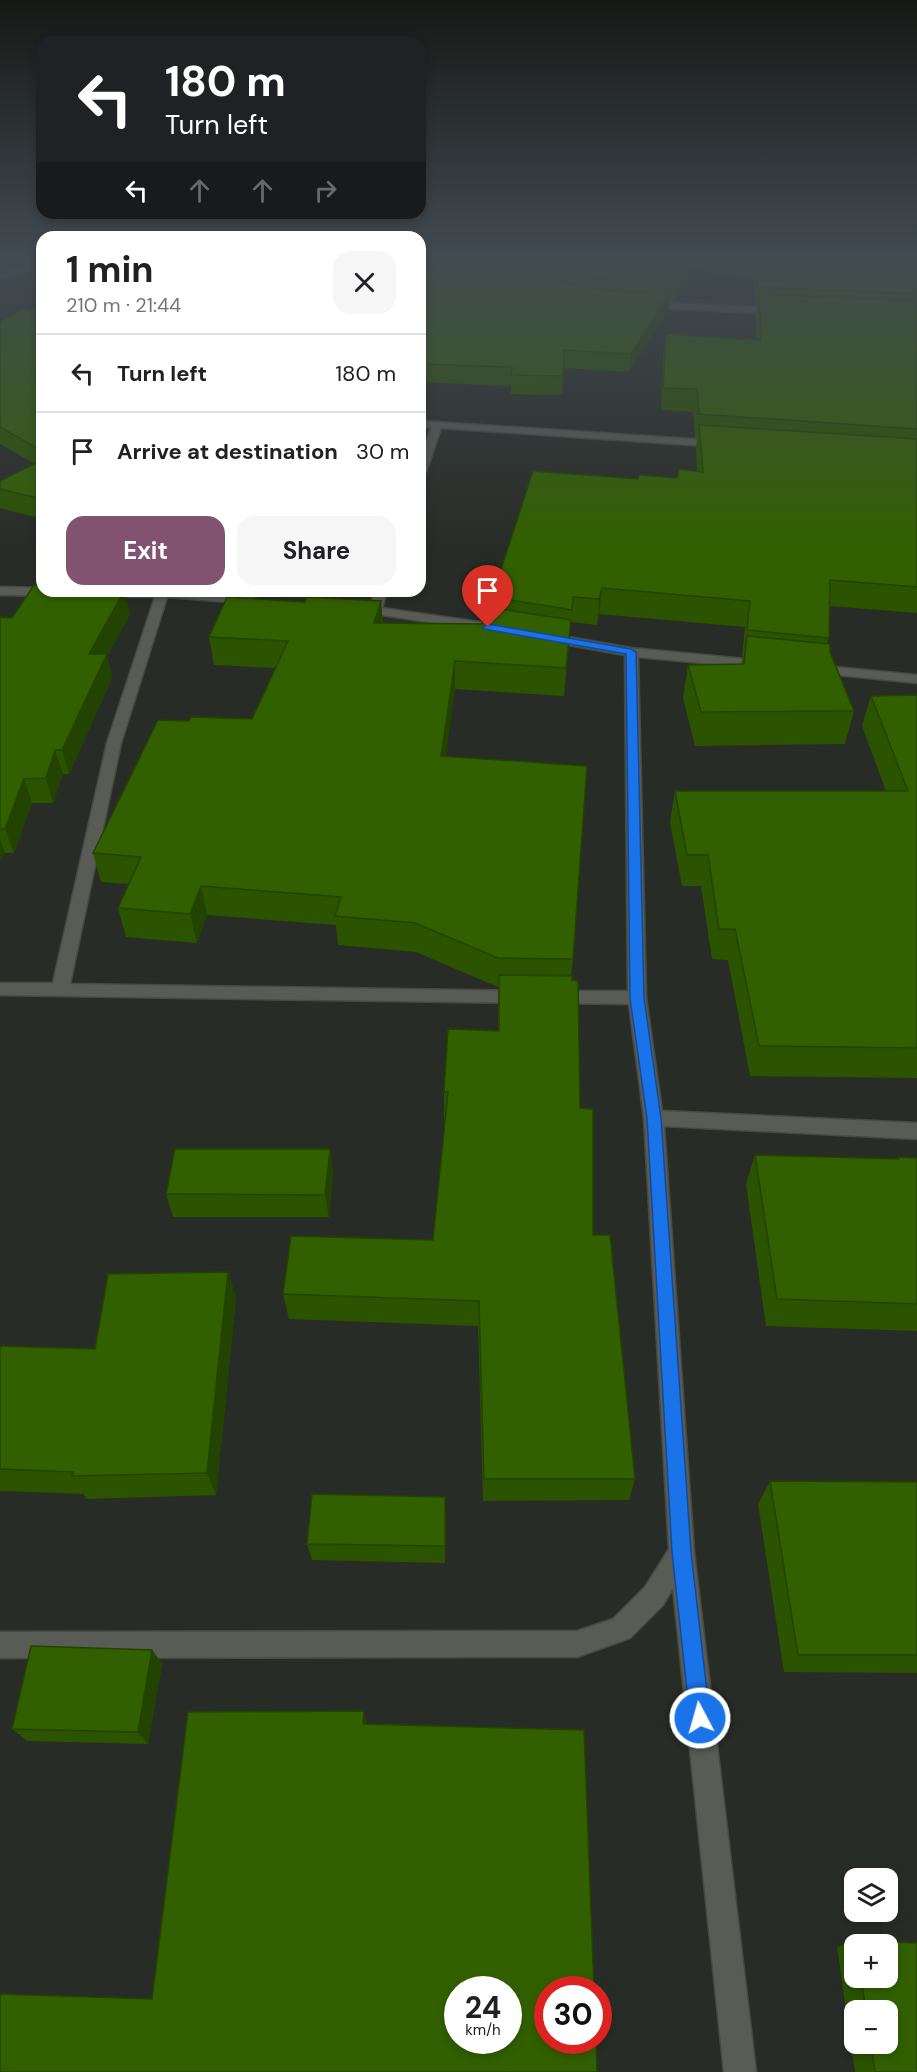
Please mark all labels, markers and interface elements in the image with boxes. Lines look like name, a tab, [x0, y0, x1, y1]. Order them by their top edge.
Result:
text: 180 m	[165, 54, 286, 109]
icon: left	[66, 60, 144, 138]
text: Turn left	[165, 107, 268, 142]
icon: left	[120, 174, 153, 207]
icon: ahead	[183, 174, 216, 207]
icon: ahead	[246, 174, 279, 207]
icon: right	[309, 174, 342, 207]
text: 1 min	[66, 246, 154, 293]
button: close	[333, 251, 396, 314]
text: 210 m · 21:44	[66, 292, 181, 318]
icon: left	[66, 357, 99, 390]
text: Turn left	[117, 359, 207, 388]
text: 180 m	[335, 359, 396, 388]
icon: arrive	[66, 435, 99, 468]
text: Arrive at destination	[117, 437, 338, 466]
text: 30 m	[356, 437, 409, 466]
button: Exit	[66, 516, 225, 585]
button: Share	[237, 516, 396, 585]
pin	[462, 565, 513, 627]
icon: arrive	[471, 574, 504, 607]
position arrow	[668, 1686, 732, 1750]
map controls	[844, 1868, 898, 2054]
button: layers	[844, 1868, 898, 1922]
button: +	[844, 1934, 898, 1988]
speed limit sign: 30	[534, 1976, 612, 2054]
text: 24	[465, 1988, 501, 2027]
button: −	[844, 2000, 898, 2054]
text: km/h	[465, 2020, 501, 2040]

